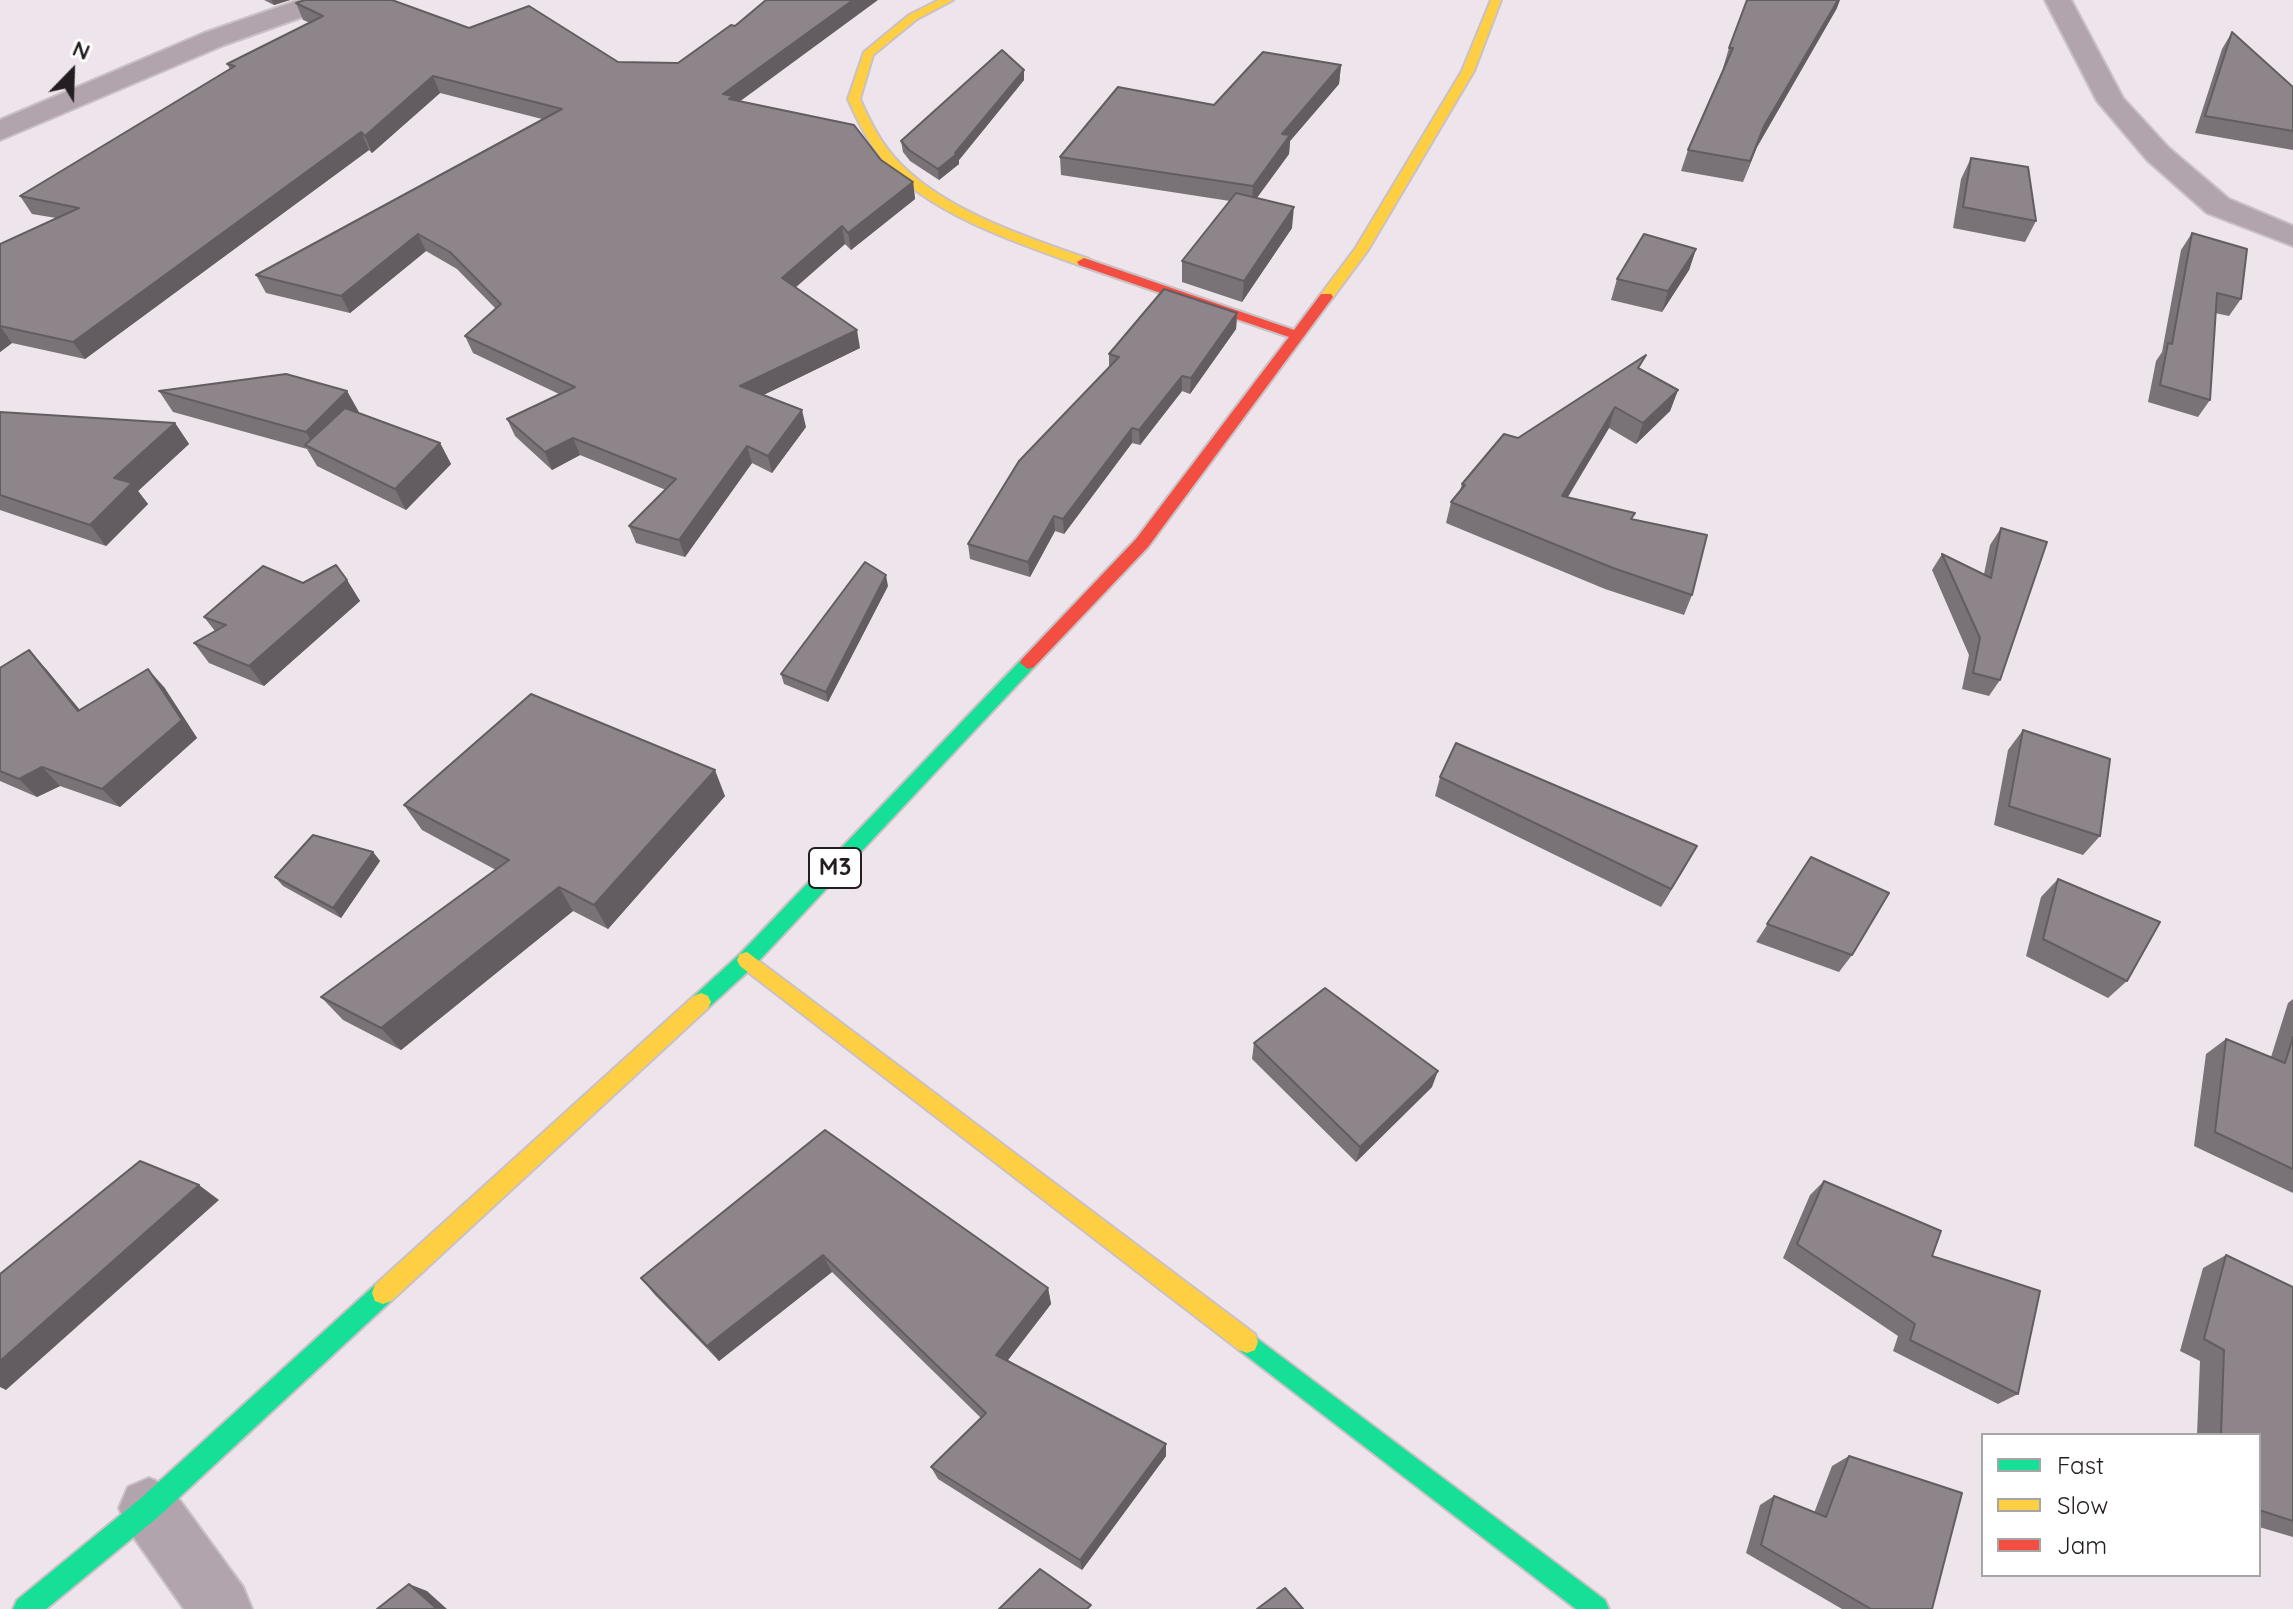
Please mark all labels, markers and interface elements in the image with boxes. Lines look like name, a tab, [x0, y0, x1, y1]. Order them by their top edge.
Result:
north arrow	[32, 32, 112, 112]
text: N	[68, 34, 94, 66]
road number: M3	[809, 848, 861, 888]
legend	[1981, 1433, 2261, 1577]
text: Fast	[2057, 1450, 2104, 1480]
text: Slow	[2057, 1490, 2108, 1520]
text: Jam	[2057, 1530, 2107, 1560]

